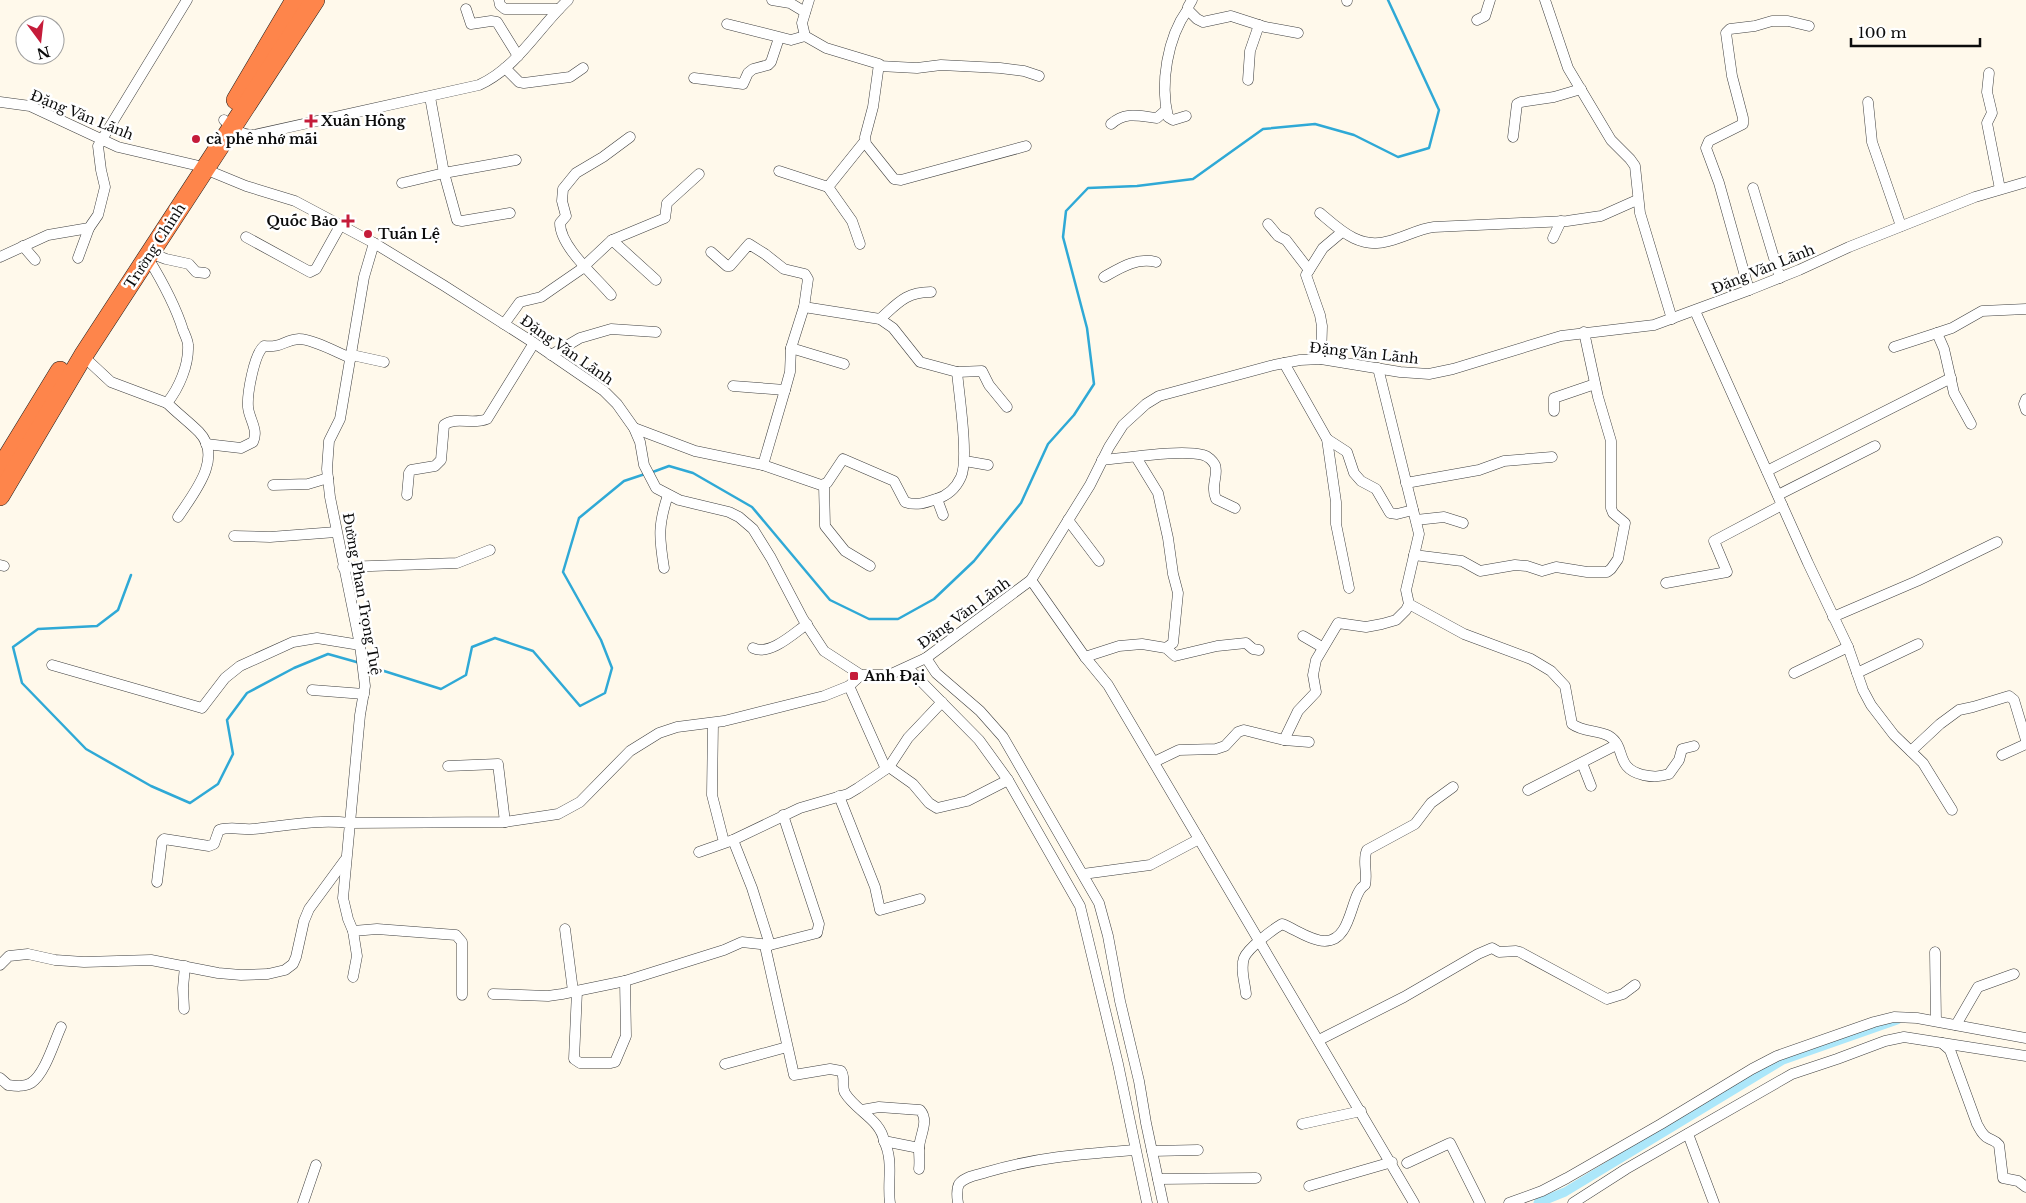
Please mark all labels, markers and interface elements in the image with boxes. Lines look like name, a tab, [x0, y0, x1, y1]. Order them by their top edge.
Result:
north arrow	[15, 15, 65, 65]
scale bar	[1851, 15, 1980, 47]
text: 100 m	[1858, 23, 1907, 42]
text: N	[35, 42, 52, 63]
street label: Đặng Văn Lãnh	[28, 86, 137, 144]
place label: Xuân Hồng	[320, 112, 406, 130]
marker: Xuân Hồng	[305, 115, 317, 127]
place label: cà phê nhớ mãi	[206, 130, 318, 148]
marker: cà phê nhớ mãi	[190, 133, 202, 145]
street label: Trường Chinh	[121, 199, 190, 292]
place label: Quốc Bảo	[267, 212, 338, 230]
marker: Quốc Bảo	[342, 215, 354, 227]
place label: Tuấn Lệ	[378, 225, 440, 243]
marker: Tuấn Lệ	[362, 228, 374, 240]
street label: Đặng Văn Lãnh	[1709, 240, 1818, 298]
street label: Đặng Văn Lãnh	[517, 311, 617, 389]
street label: Đặng Văn Lãnh	[1308, 338, 1420, 368]
street label: Đường Phan Trọng Tuệ	[339, 511, 385, 677]
street label: Đặng Văn Lãnh	[914, 573, 1014, 653]
place label: Anh Đại	[863, 667, 925, 685]
marker: Anh Đại	[848, 670, 860, 682]

